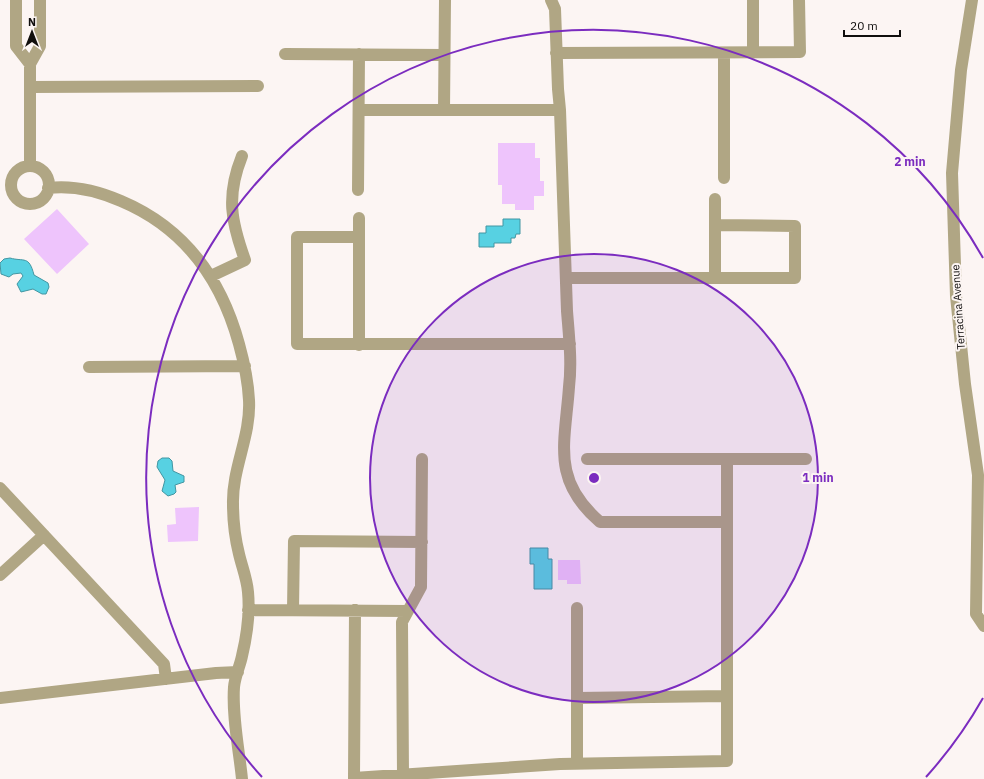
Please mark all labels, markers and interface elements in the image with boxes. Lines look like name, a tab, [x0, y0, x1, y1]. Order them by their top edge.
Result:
north arrow	[12, 12, 52, 52]
scale bar	[844, 12, 900, 38]
text: N	[28, 15, 36, 29]
text: 20 m	[850, 18, 878, 33]
text: 2 min	[894, 154, 926, 169]
street label: Terracina Avenue	[948, 264, 968, 350]
text: 1 min	[802, 470, 834, 485]
centre of rings	[587, 471, 601, 485]

